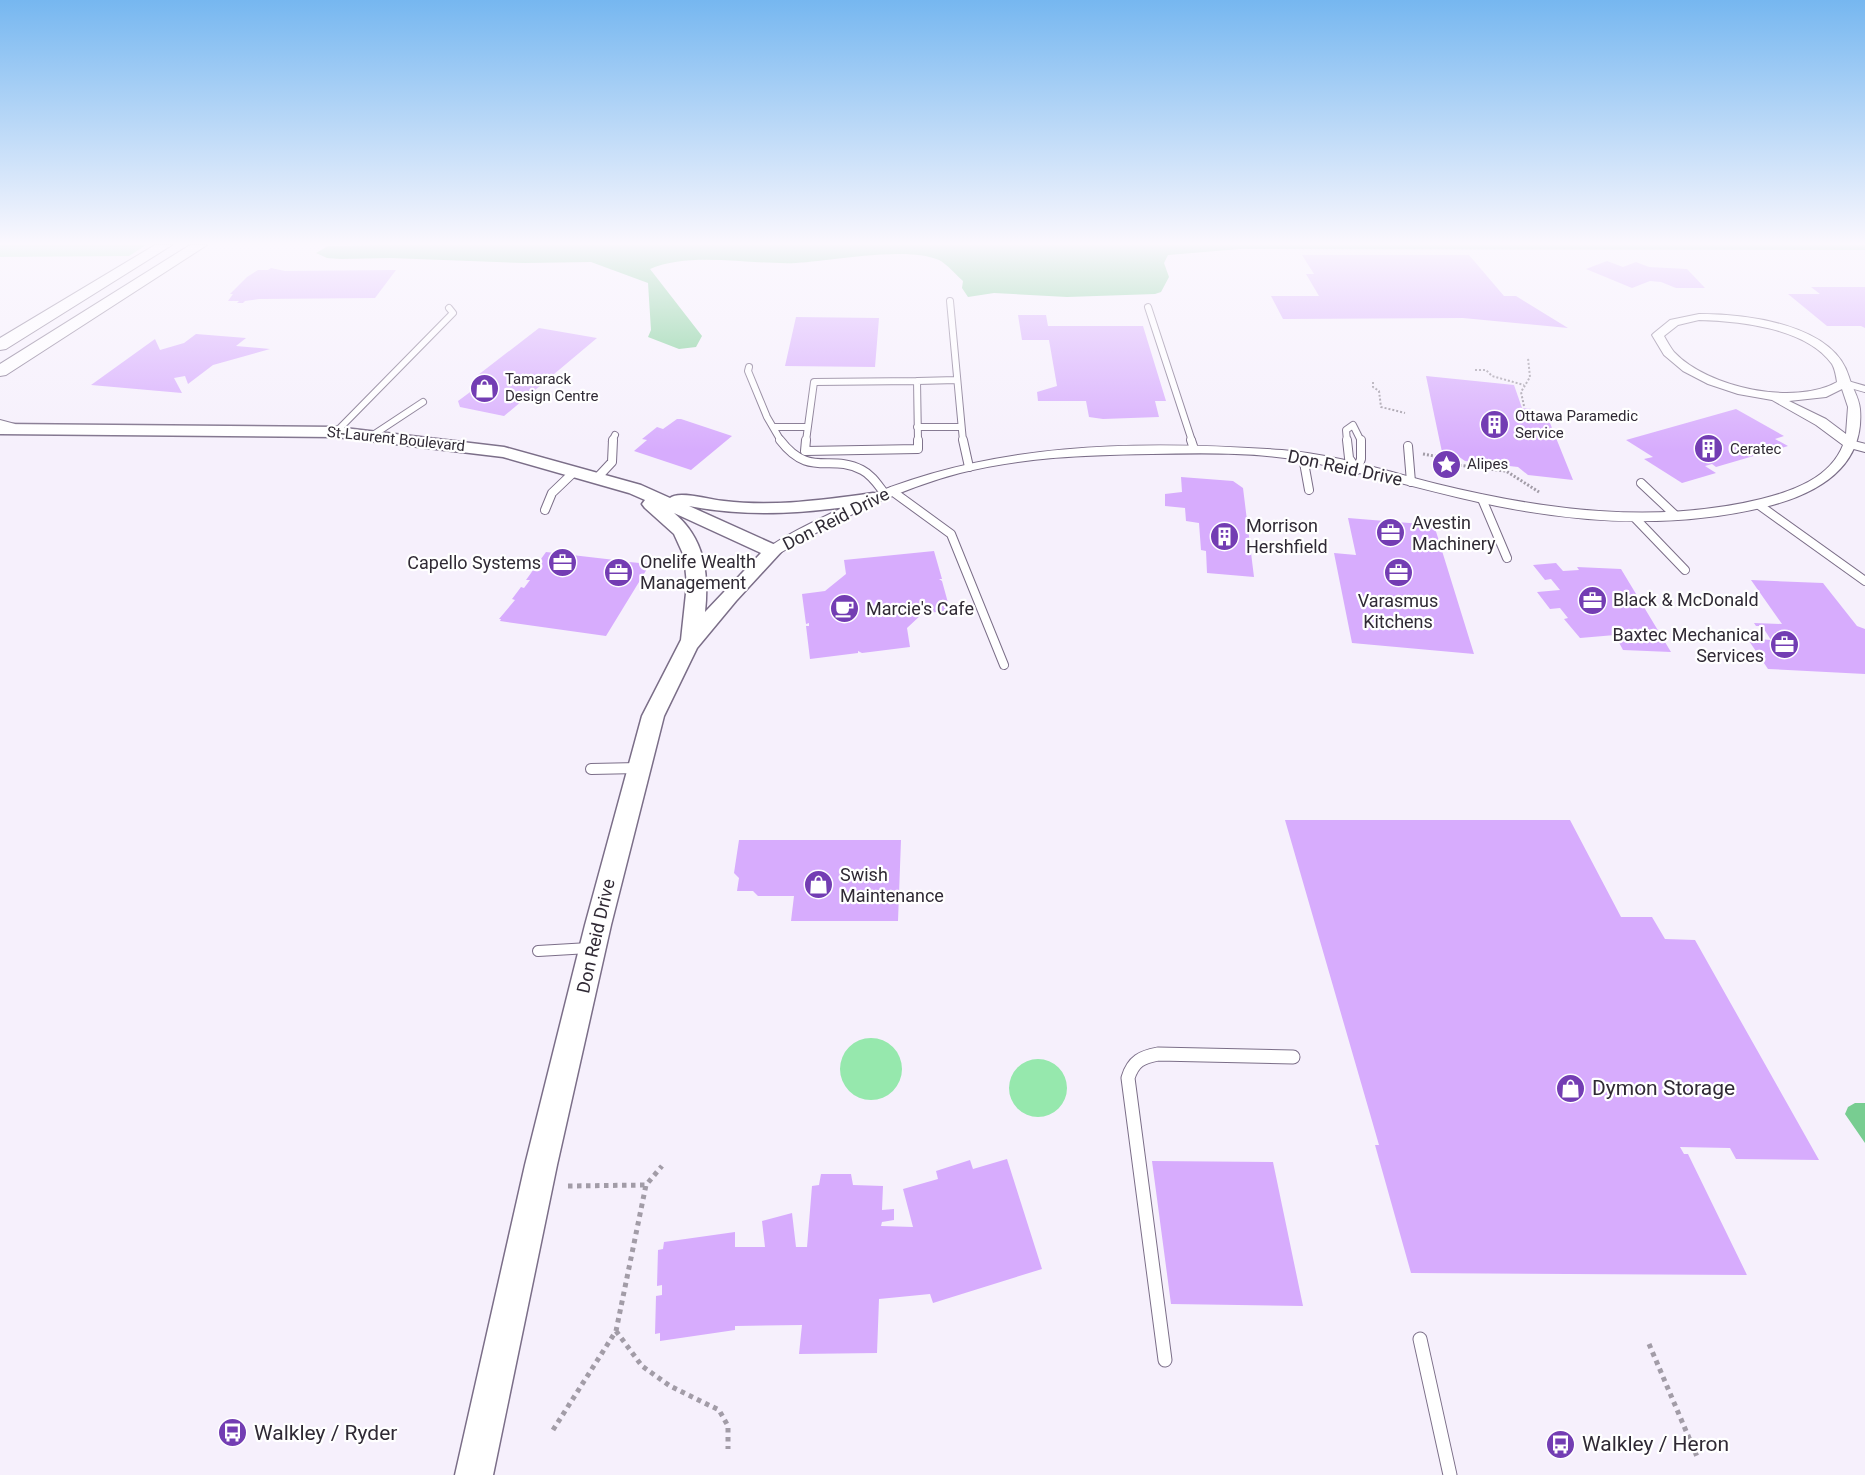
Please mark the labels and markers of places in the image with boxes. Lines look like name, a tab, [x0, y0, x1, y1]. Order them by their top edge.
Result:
place label: Tamarack Design Centre	[505, 370, 598, 405]
shop icon: Tamarack Design Centre	[468, 372, 500, 404]
place label: Ottawa Paramedic Service	[1515, 407, 1638, 442]
building icon: Ottawa Paramedic Service	[1478, 409, 1510, 441]
building icon: Ceratec	[1693, 433, 1725, 465]
place label: Ceratec	[1730, 440, 1782, 458]
place icon: Alipes	[1430, 448, 1462, 480]
place label: Alipes	[1467, 455, 1508, 473]
place label: Avestin Machinery	[1412, 512, 1496, 554]
place label: Morrison Hershfield	[1246, 515, 1328, 557]
office icon: Avestin Machinery	[1375, 517, 1407, 549]
building icon: Morrison Hershfield	[1209, 520, 1241, 552]
office icon: Capello Systems	[546, 547, 578, 579]
place label: Onelife Wealth Management	[640, 551, 756, 593]
place label: Capello Systems	[407, 552, 541, 573]
office icon: Onelife Wealth Management	[603, 556, 635, 588]
office icon: Varasmus Kitchens	[1382, 556, 1414, 588]
office icon: Black & McDonald	[1576, 584, 1608, 616]
place label: Black & McDonald	[1613, 589, 1759, 610]
place label: Varasmus Kitchens	[1358, 590, 1438, 632]
cafe icon: Marcie's Cafe	[829, 593, 861, 625]
place label: Marcie's Cafe	[866, 598, 974, 619]
place label: Baxtec Mechanical Services	[1612, 624, 1764, 666]
office icon: Baxtec Mechanical Services	[1769, 629, 1801, 661]
place label: Swish Maintenance	[840, 864, 944, 906]
shop icon: Swish Maintenance	[803, 869, 835, 901]
shop icon: Dymon Storage	[1555, 1072, 1587, 1104]
place label: Dymon Storage	[1592, 1076, 1735, 1100]
bus stop icon: Walkley / Ryder	[217, 1417, 249, 1449]
place label: Walkley / Ryder	[254, 1421, 397, 1445]
bus stop icon: Walkley / Heron	[1545, 1428, 1577, 1460]
place label: Walkley / Heron	[1582, 1432, 1729, 1456]

